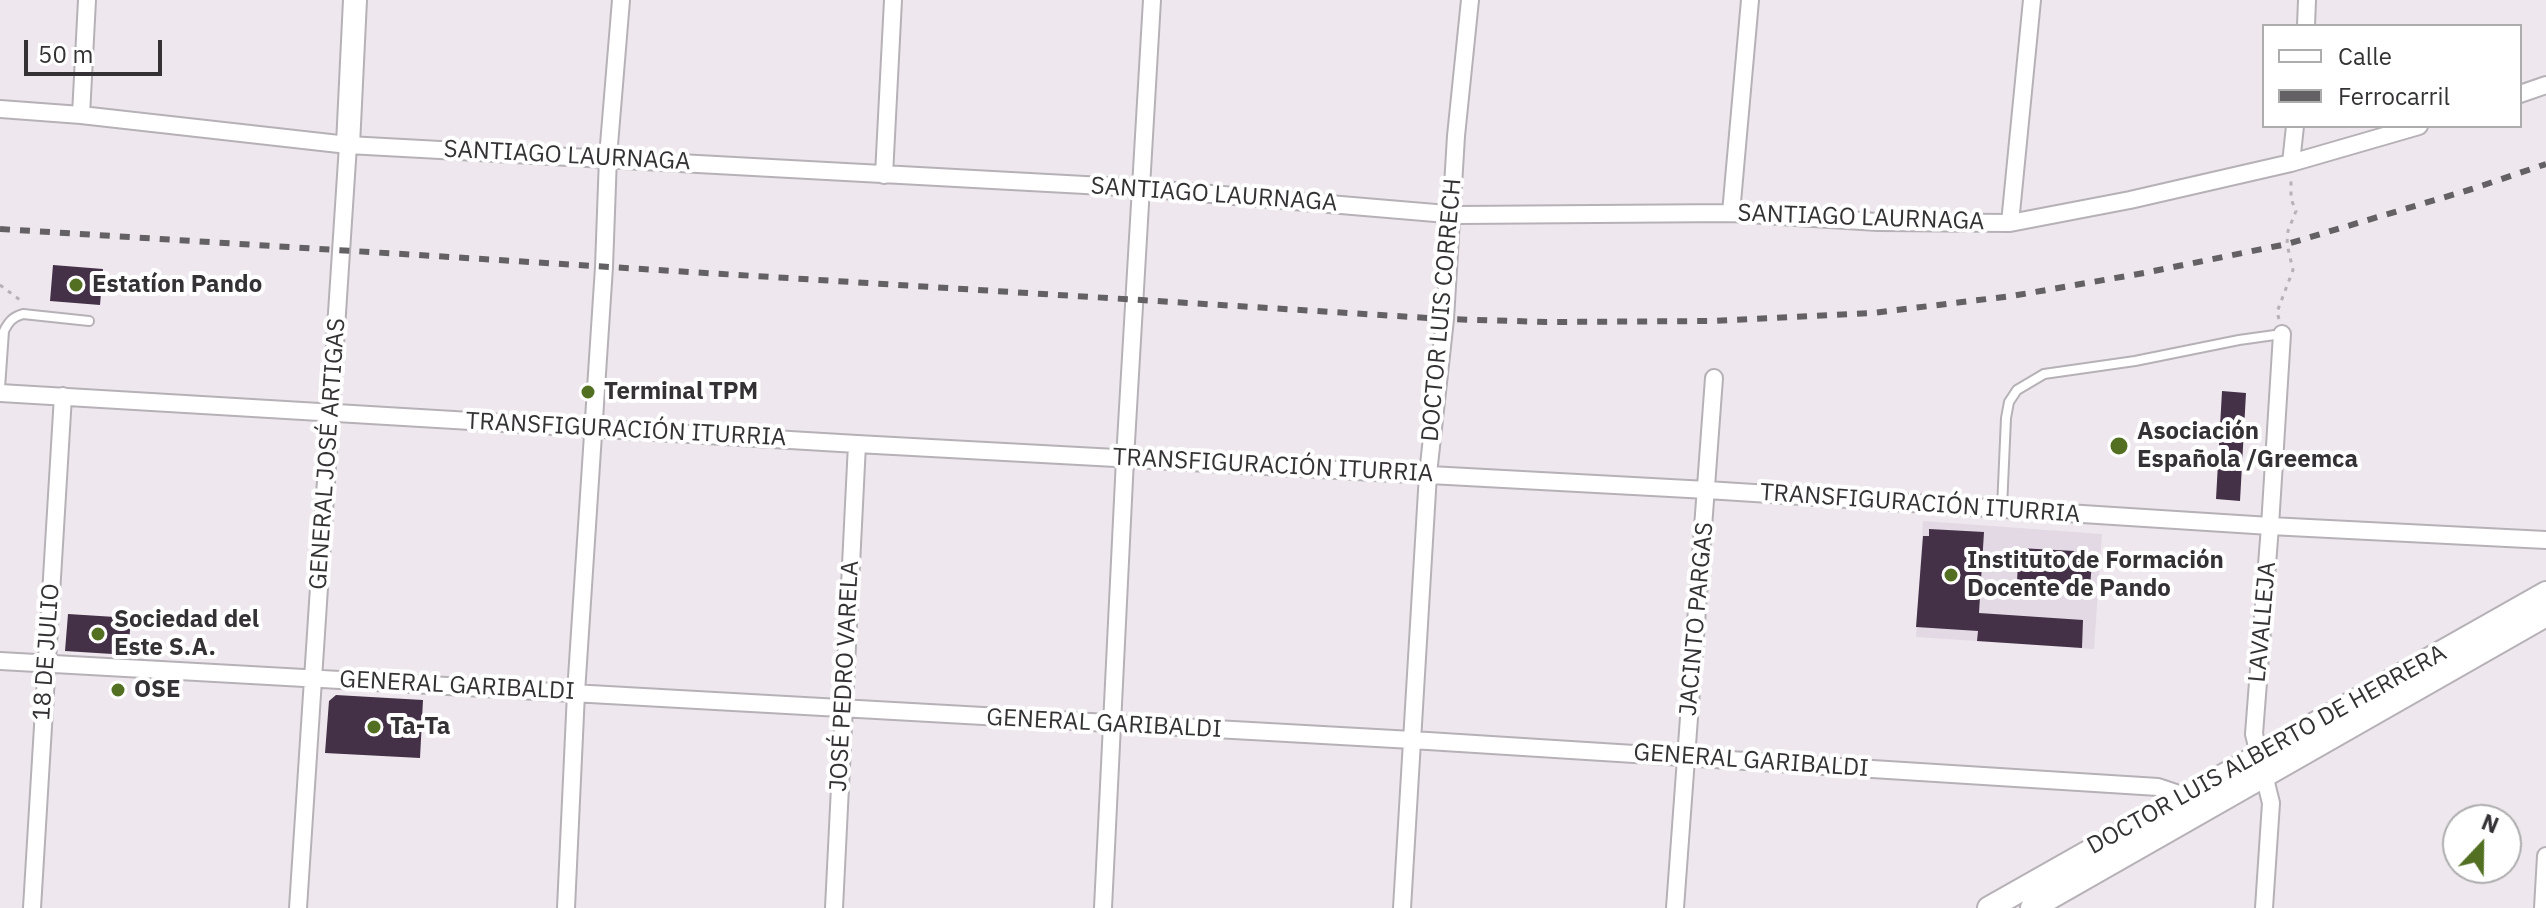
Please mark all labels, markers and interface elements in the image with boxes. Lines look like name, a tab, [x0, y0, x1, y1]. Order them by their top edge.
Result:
scale bar	[28, 24, 166, 74]
legend	[2262, 24, 2522, 128]
text: 50 m	[38, 38, 93, 70]
text: Calle	[2338, 40, 2392, 72]
text: Ferrocarril	[2338, 80, 2450, 112]
street label: SANTIAGO LAURNAGA	[443, 135, 691, 177]
street label: SANTIAGO LAURNAGA	[1090, 172, 1338, 218]
street label: DOCTOR LUIS CORRECH	[1416, 177, 1468, 443]
street label: SANTIAGO LAURNAGA	[1737, 199, 1985, 237]
place label: Estatíon Pando	[92, 271, 262, 299]
marker: Estatíon Pando	[67, 276, 85, 294]
street label: GENERAL JOSÉ ARTIGAS	[304, 317, 352, 591]
place label: Terminal TPM	[604, 378, 758, 406]
marker: Terminal TPM	[579, 383, 597, 401]
street label: TRANSFIGURACIÓN ITURRIA	[465, 407, 787, 453]
place label: Asociación Española /Greemca	[2137, 418, 2358, 474]
marker: Asociación Española /Greemca	[2108, 435, 2130, 457]
street label: TRANSFIGURACIÓN ITURRIA	[1112, 443, 1434, 489]
street label: TRANSFIGURACIÓN ITURRIA	[1759, 478, 2081, 530]
street label: JACINTO PARGAS	[1674, 521, 1720, 717]
place label: Instituto de Formación Docente de Pando	[1967, 547, 2224, 603]
street label: JOSÉ PEDRO VARELA	[825, 560, 865, 792]
street label: LAVALLEJA	[2243, 560, 2283, 684]
marker: Instituto de Formación Docente de Pando	[1942, 566, 1960, 584]
street label: 18 DE JULIO	[28, 582, 66, 722]
place label: Sociedad del Este S.A.	[114, 606, 259, 662]
marker: Sociedad del Este S.A.	[89, 625, 107, 643]
street label: DOCTOR LUIS ALBERTO DE HERRERA	[2082, 639, 2452, 861]
street label: GENERAL GARIBALDI	[339, 665, 575, 707]
place label: OSE	[134, 676, 181, 704]
marker: OSE	[109, 681, 127, 699]
street label: GENERAL GARIBALDI	[986, 703, 1222, 745]
place label: Ta-Ta	[390, 713, 450, 741]
marker: Ta-Ta	[365, 718, 383, 736]
street label: GENERAL GARIBALDI	[1632, 738, 1870, 784]
north arrow	[2442, 804, 2522, 884]
text: N	[2478, 807, 2503, 840]

